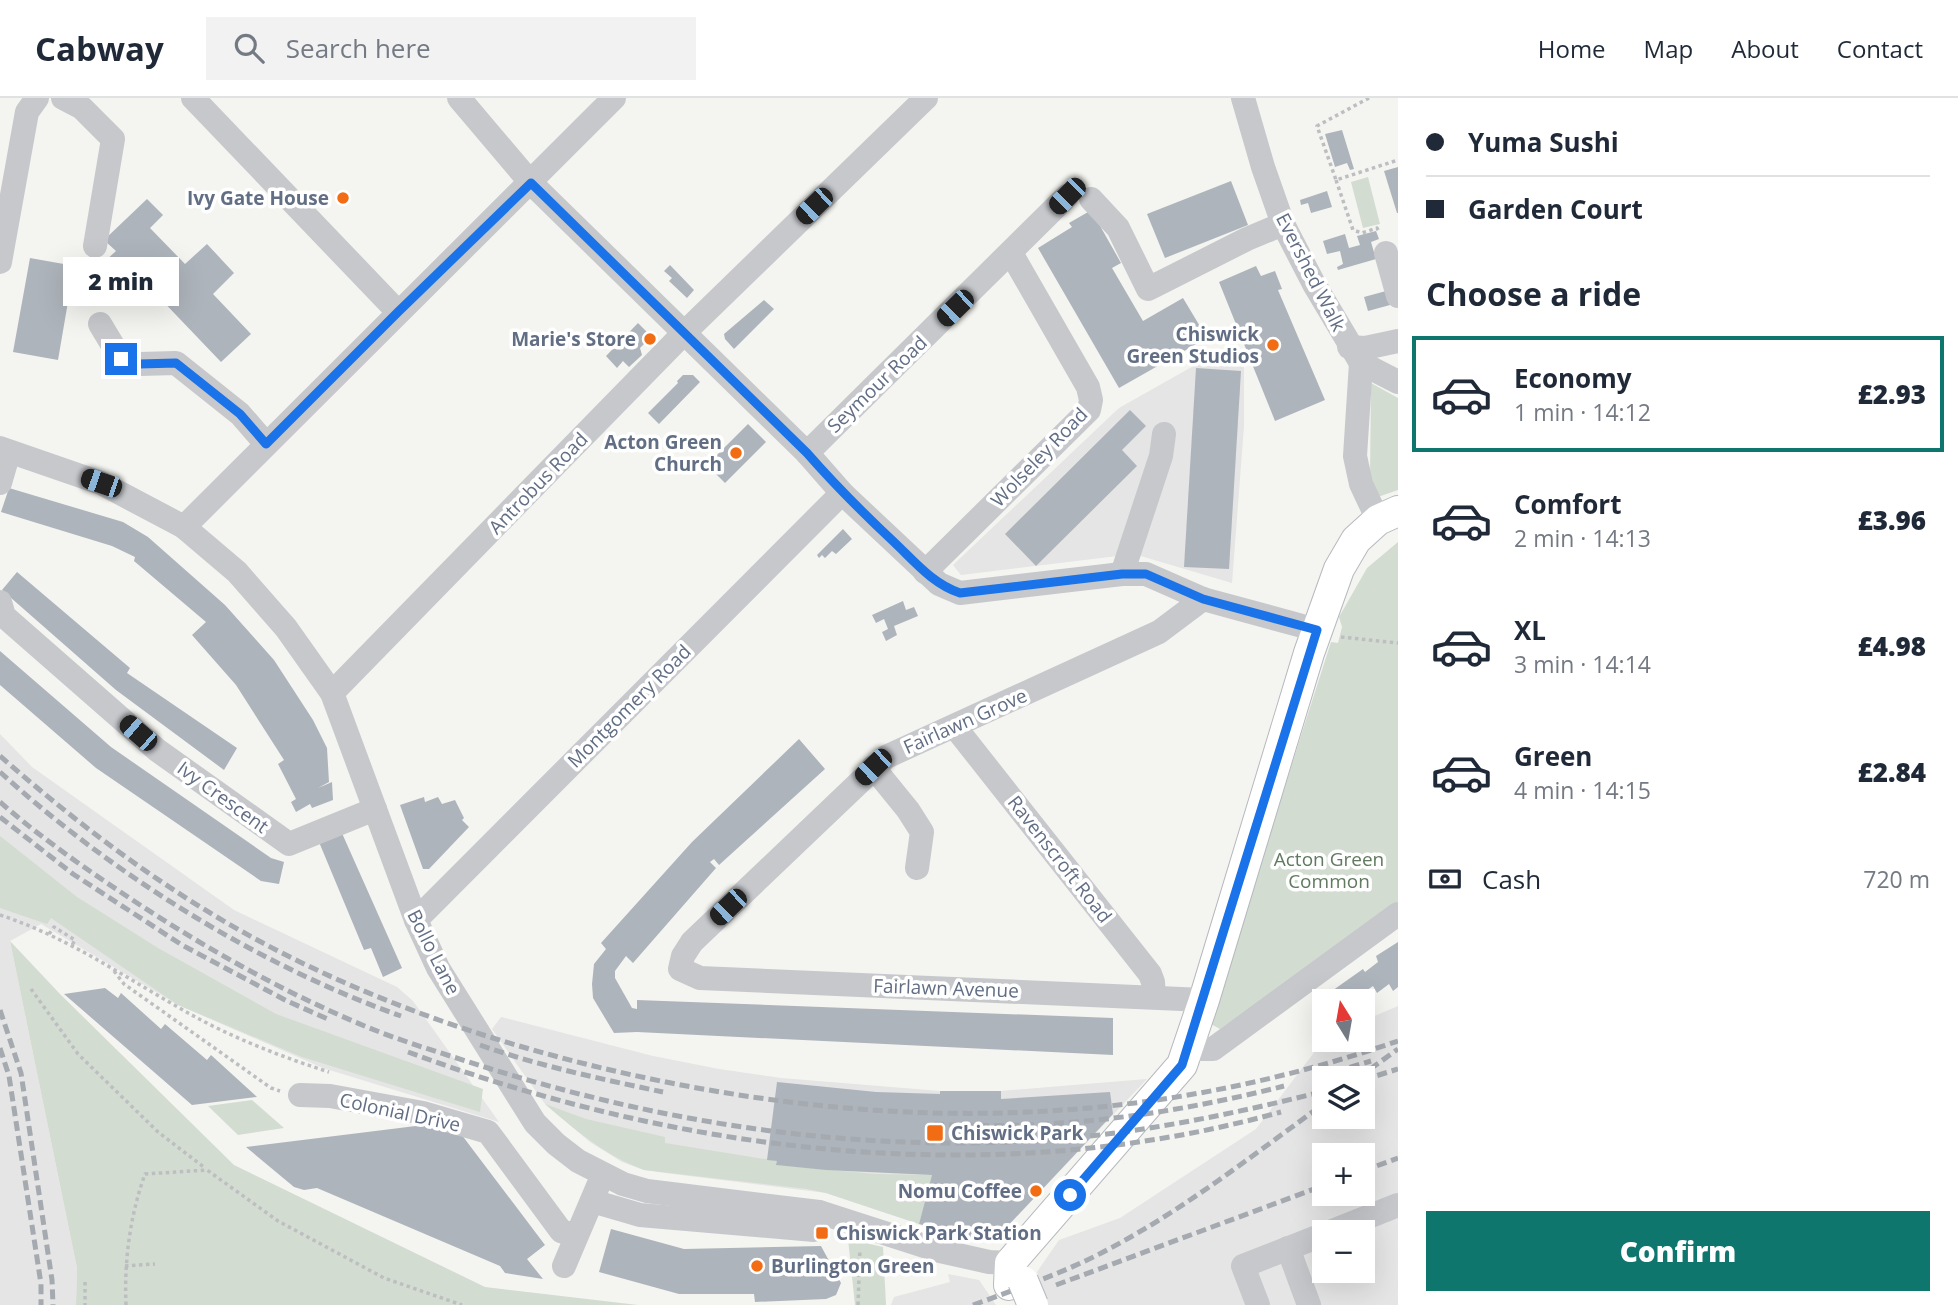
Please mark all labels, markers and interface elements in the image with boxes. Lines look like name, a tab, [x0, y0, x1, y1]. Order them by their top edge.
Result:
search box	[206, 17, 696, 80]
text: Cabway	[35, 26, 164, 71]
icon: search	[230, 29, 268, 67]
text: Search here	[286, 30, 431, 66]
text: Home	[1538, 32, 1606, 65]
text: Map	[1644, 32, 1693, 65]
text: About	[1731, 32, 1799, 65]
text: Contact	[1837, 32, 1923, 65]
text: Yuma Sushi	[1468, 124, 1619, 160]
car	[1045, 174, 1090, 218]
car	[792, 184, 837, 228]
place label: Ivy Gate House	[187, 185, 329, 211]
marker: Ivy Gate House	[335, 190, 351, 206]
text: Garden Court	[1468, 191, 1643, 227]
street label: Evershed Walk	[1270, 208, 1352, 336]
callout: 2 min	[63, 258, 179, 306]
text: 2 min	[88, 265, 154, 297]
text: Choose a ride	[1426, 272, 1641, 315]
car	[933, 286, 978, 330]
place label: Chiswick Green Studios	[1127, 321, 1259, 369]
place label: Marie's Store	[511, 326, 636, 352]
street label: Seymour Road	[821, 330, 933, 438]
marker: Marie's Store	[642, 331, 658, 347]
marker: Chiswick Green Studios	[1265, 337, 1281, 353]
route end	[105, 343, 137, 375]
text: Economy	[1514, 360, 1632, 396]
icon: car	[1430, 363, 1493, 426]
text: £2.93	[1858, 376, 1926, 412]
text: 1 min · 14:12	[1514, 396, 1651, 428]
street label: Wolseley Road	[985, 402, 1093, 512]
street label: Antrobus Road	[483, 426, 593, 540]
place label: Acton Green Church	[604, 429, 722, 477]
marker: Acton Green Church	[728, 445, 744, 461]
car	[78, 466, 125, 500]
text: Comfort	[1514, 486, 1621, 522]
icon: car	[1430, 489, 1493, 552]
text: £3.96	[1858, 502, 1926, 538]
text: 2 min · 14:13	[1514, 522, 1651, 554]
text: XL	[1514, 612, 1546, 648]
icon: car	[1430, 615, 1493, 678]
text: £4.98	[1858, 628, 1926, 664]
street label: Montgomery Road	[562, 639, 696, 773]
text: 3 min · 14:14	[1514, 648, 1651, 680]
street label: Fairlawn Grove	[899, 682, 1031, 760]
car	[116, 711, 161, 755]
text: Green	[1514, 738, 1592, 774]
icon: car	[1430, 741, 1493, 804]
car	[851, 745, 896, 789]
text: £2.84	[1858, 754, 1926, 790]
street label: Ivy Crescent	[172, 755, 274, 839]
text: 4 min · 14:15	[1514, 774, 1651, 806]
street label: Ravenscroft Road	[1002, 790, 1118, 928]
park label: Acton Green Common	[1274, 846, 1384, 894]
icon: cash	[1426, 860, 1464, 898]
text: Cash	[1482, 861, 1541, 897]
text: 720 m	[1863, 863, 1930, 895]
car	[706, 885, 751, 929]
street label: Bollo Lane	[401, 905, 467, 999]
street label: Fairlawn Avenue	[873, 972, 1019, 1004]
north arrow	[1312, 989, 1376, 1052]
map controls	[1312, 989, 1375, 1283]
button: layers	[1312, 1066, 1375, 1129]
street label: Colonial Drive	[337, 1087, 463, 1137]
place label: Chiswick Park	[951, 1120, 1083, 1146]
marker: Chiswick Park	[925, 1123, 945, 1143]
button: +	[1312, 1143, 1375, 1206]
place label: Nomu Coffee	[898, 1178, 1022, 1204]
route start	[1054, 1179, 1086, 1211]
marker: Nomu Coffee	[1028, 1183, 1044, 1199]
button: Confirm	[1426, 1211, 1930, 1291]
place label: Chiswick Park Station	[836, 1220, 1042, 1246]
button: −	[1312, 1220, 1375, 1283]
marker: Chiswick Park Station	[814, 1225, 830, 1241]
place label: Burlington Green	[771, 1253, 934, 1279]
marker: Burlington Green	[749, 1258, 765, 1274]

